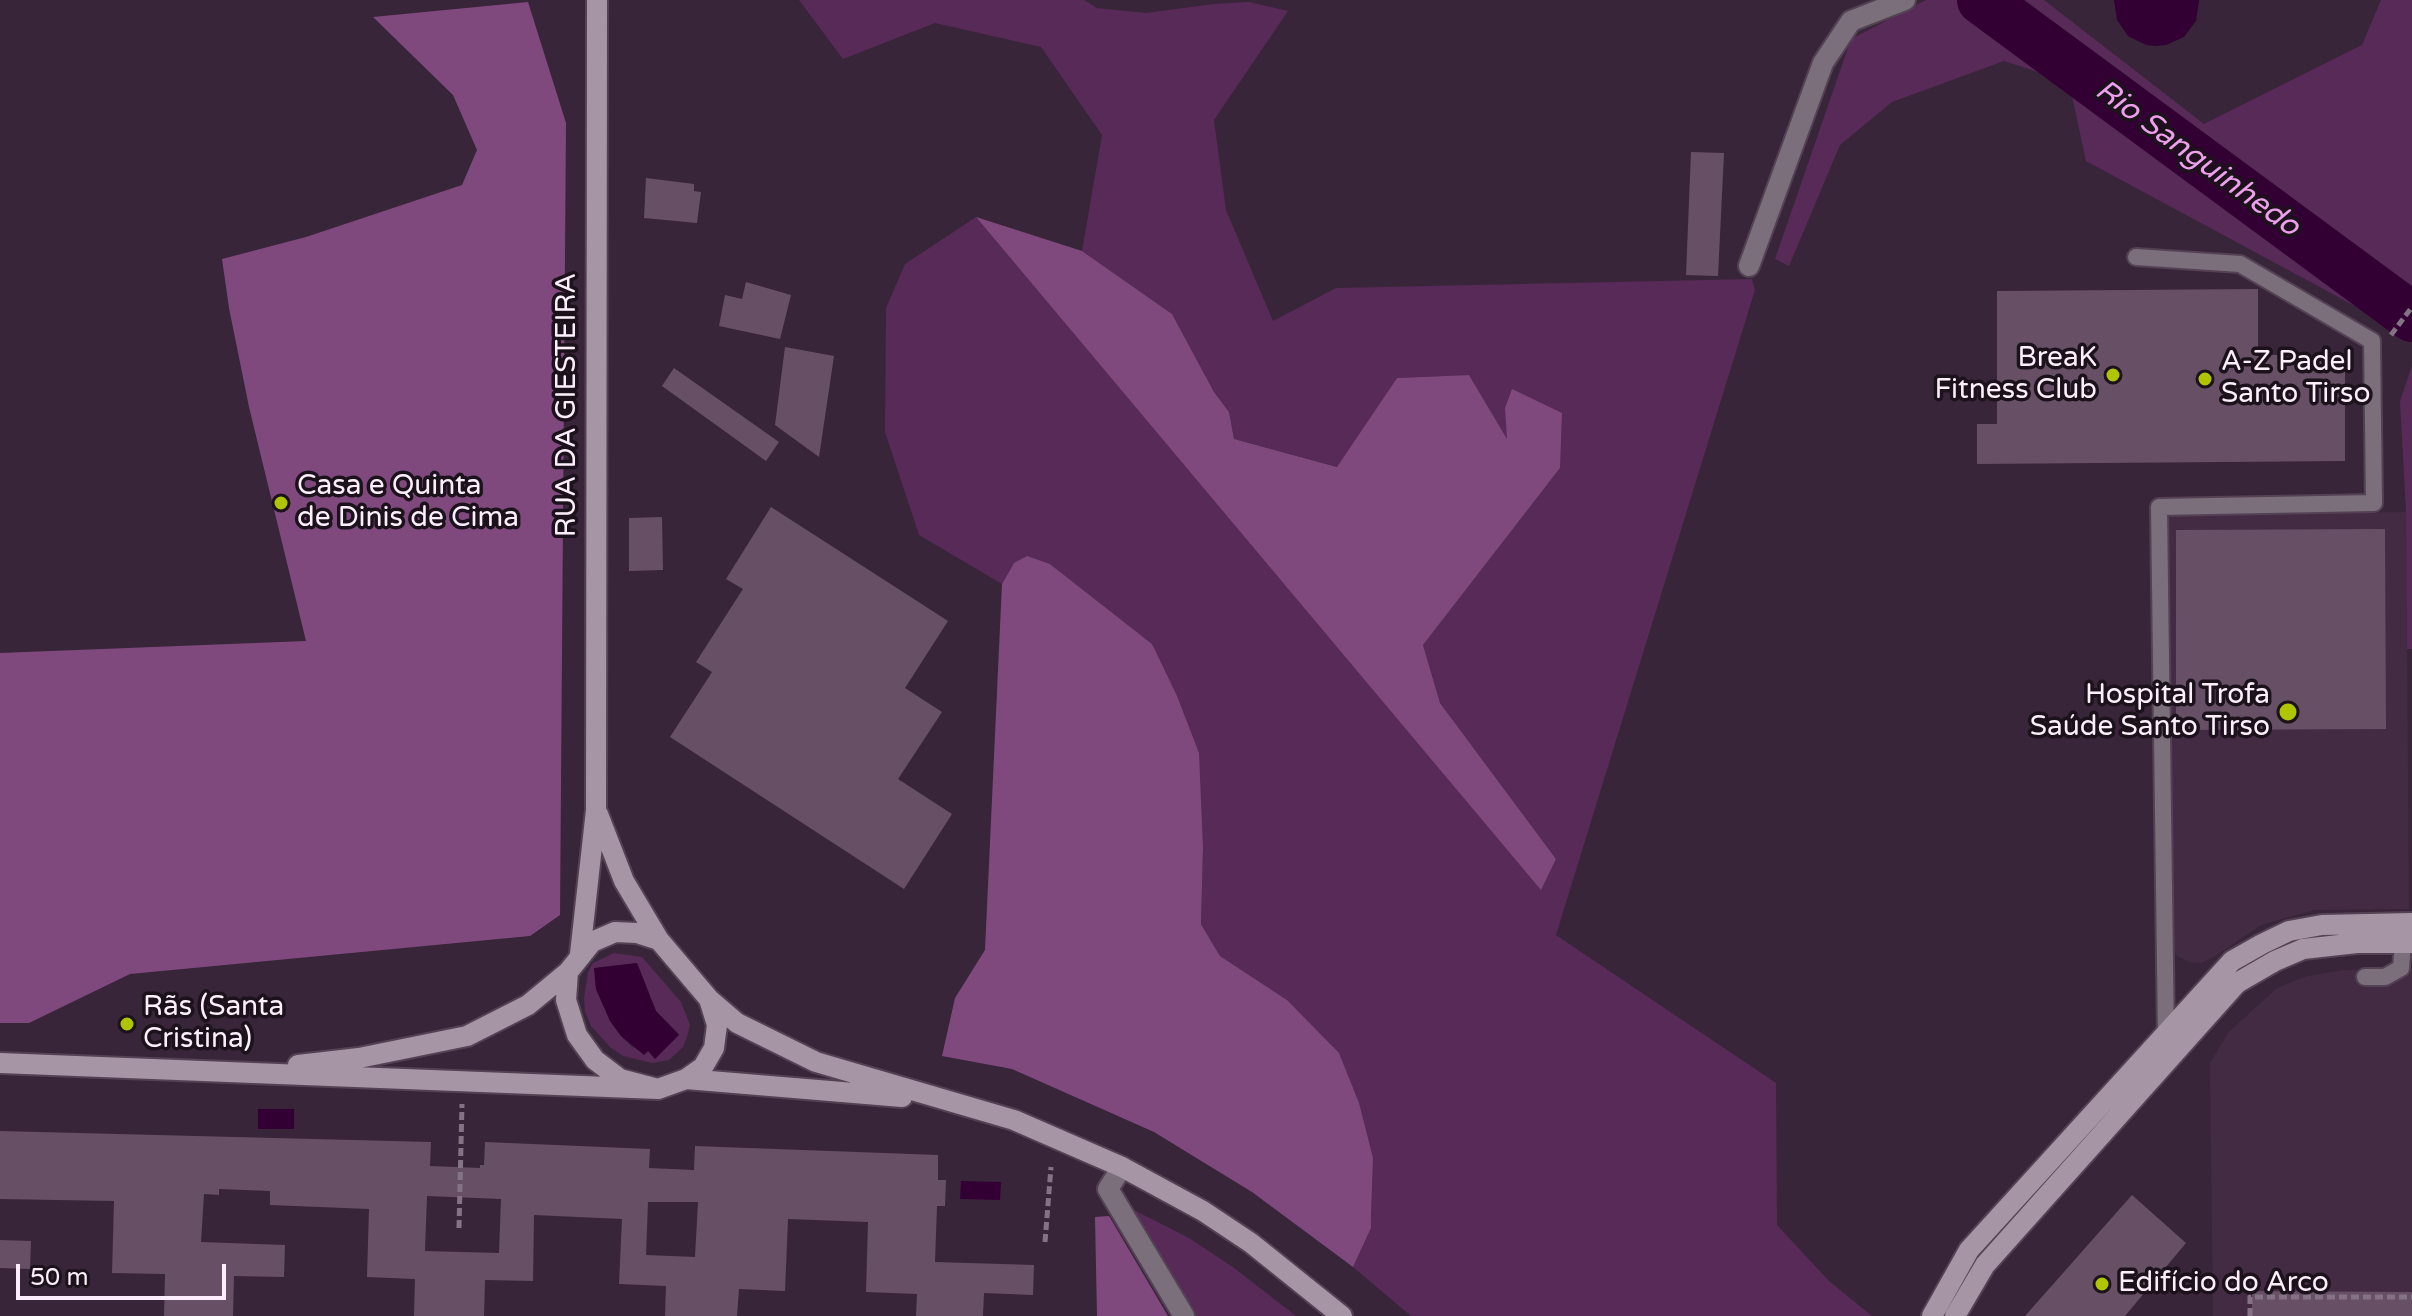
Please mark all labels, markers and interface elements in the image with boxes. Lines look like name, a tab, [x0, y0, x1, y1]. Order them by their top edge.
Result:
water label: Rio Sanguinhedo	[2088, 73, 2306, 245]
street label: RUA DA GIESTEIRA	[551, 273, 585, 537]
place label: BreaK Fitness Club	[1934, 342, 2097, 408]
place label: A-Z Padel Santo Tirso	[2221, 346, 2370, 412]
marker: BreaK Fitness Club	[2104, 366, 2122, 384]
marker: A-Z Padel Santo Tirso	[2196, 370, 2214, 388]
place label: Casa e Quinta de Dinis de Cima	[297, 470, 519, 536]
marker: Casa e Quinta de Dinis de Cima	[272, 494, 290, 512]
place label: Hospital Trofa Saúde Santo Tirso	[2030, 679, 2270, 745]
marker: Hospital Trofa Saúde Santo Tirso	[2277, 701, 2299, 723]
place label: Rãs (Santa Cristina)	[143, 991, 284, 1057]
marker: Rãs (Santa Cristina)	[118, 1015, 136, 1033]
scale bar	[20, 1248, 230, 1298]
text: 50 m	[30, 1263, 88, 1292]
place label: Edifício do Arco	[2118, 1267, 2329, 1301]
marker: Edifício do Arco	[2093, 1275, 2111, 1293]

